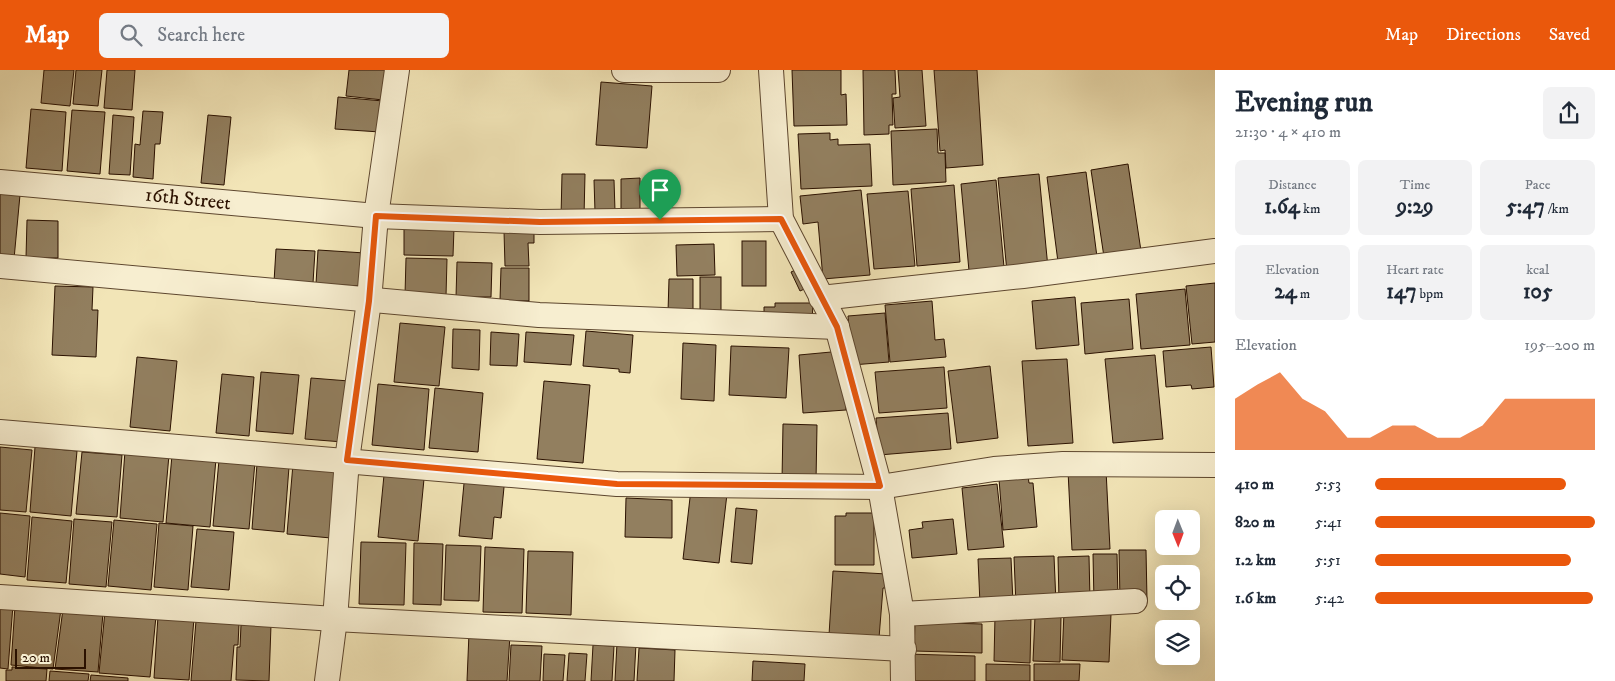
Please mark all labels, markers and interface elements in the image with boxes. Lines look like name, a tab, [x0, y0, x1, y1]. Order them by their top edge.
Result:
search box	[99, 13, 449, 58]
text: Map	[25, 20, 69, 50]
icon: search	[117, 21, 145, 49]
text: Search here	[157, 24, 245, 47]
text: Map	[1385, 24, 1418, 46]
text: Directions	[1446, 24, 1521, 46]
text: Saved	[1549, 24, 1590, 46]
text: Evening run	[1235, 85, 1373, 120]
button: share	[1543, 87, 1595, 139]
text: 21:30 · 4 × 410 m	[1235, 122, 1341, 142]
pin	[639, 169, 681, 220]
icon: arrive	[646, 176, 674, 204]
text: Distance	[1268, 176, 1316, 194]
text: Time	[1400, 176, 1430, 194]
text: Pace	[1525, 176, 1551, 194]
street label: 16th Street	[144, 183, 232, 216]
text: 1.64	[1264, 194, 1300, 220]
text: 9:29	[1397, 194, 1433, 220]
text: 5:47	[1506, 194, 1545, 220]
text: km	[1300, 200, 1320, 218]
text: /km	[1545, 200, 1569, 218]
text: Elevation	[1265, 261, 1319, 279]
text: Heart rate	[1386, 261, 1444, 279]
text: kcal	[1526, 261, 1549, 279]
text: 24	[1274, 279, 1297, 305]
text: 147	[1386, 279, 1417, 305]
text: 105	[1523, 279, 1552, 305]
text: m	[1297, 285, 1310, 303]
text: bpm	[1417, 285, 1444, 303]
text: Elevation	[1235, 335, 1297, 355]
text: 195–200 m	[1524, 335, 1595, 355]
text: 410 m	[1235, 474, 1274, 494]
text: 5:53	[1315, 474, 1341, 494]
north arrow	[1155, 510, 1200, 555]
map controls	[1155, 510, 1200, 665]
text: 820 m	[1235, 512, 1275, 532]
text: 5:41	[1315, 512, 1342, 532]
text: 1.2 km	[1235, 550, 1276, 570]
text: 5:51	[1315, 550, 1341, 570]
button: locate	[1155, 565, 1200, 610]
text: 1.6 km	[1235, 588, 1276, 608]
text: 5:42	[1315, 588, 1344, 608]
button: layers	[1155, 620, 1200, 665]
scale bar	[15, 646, 86, 669]
text: 20 m	[22, 649, 50, 667]

